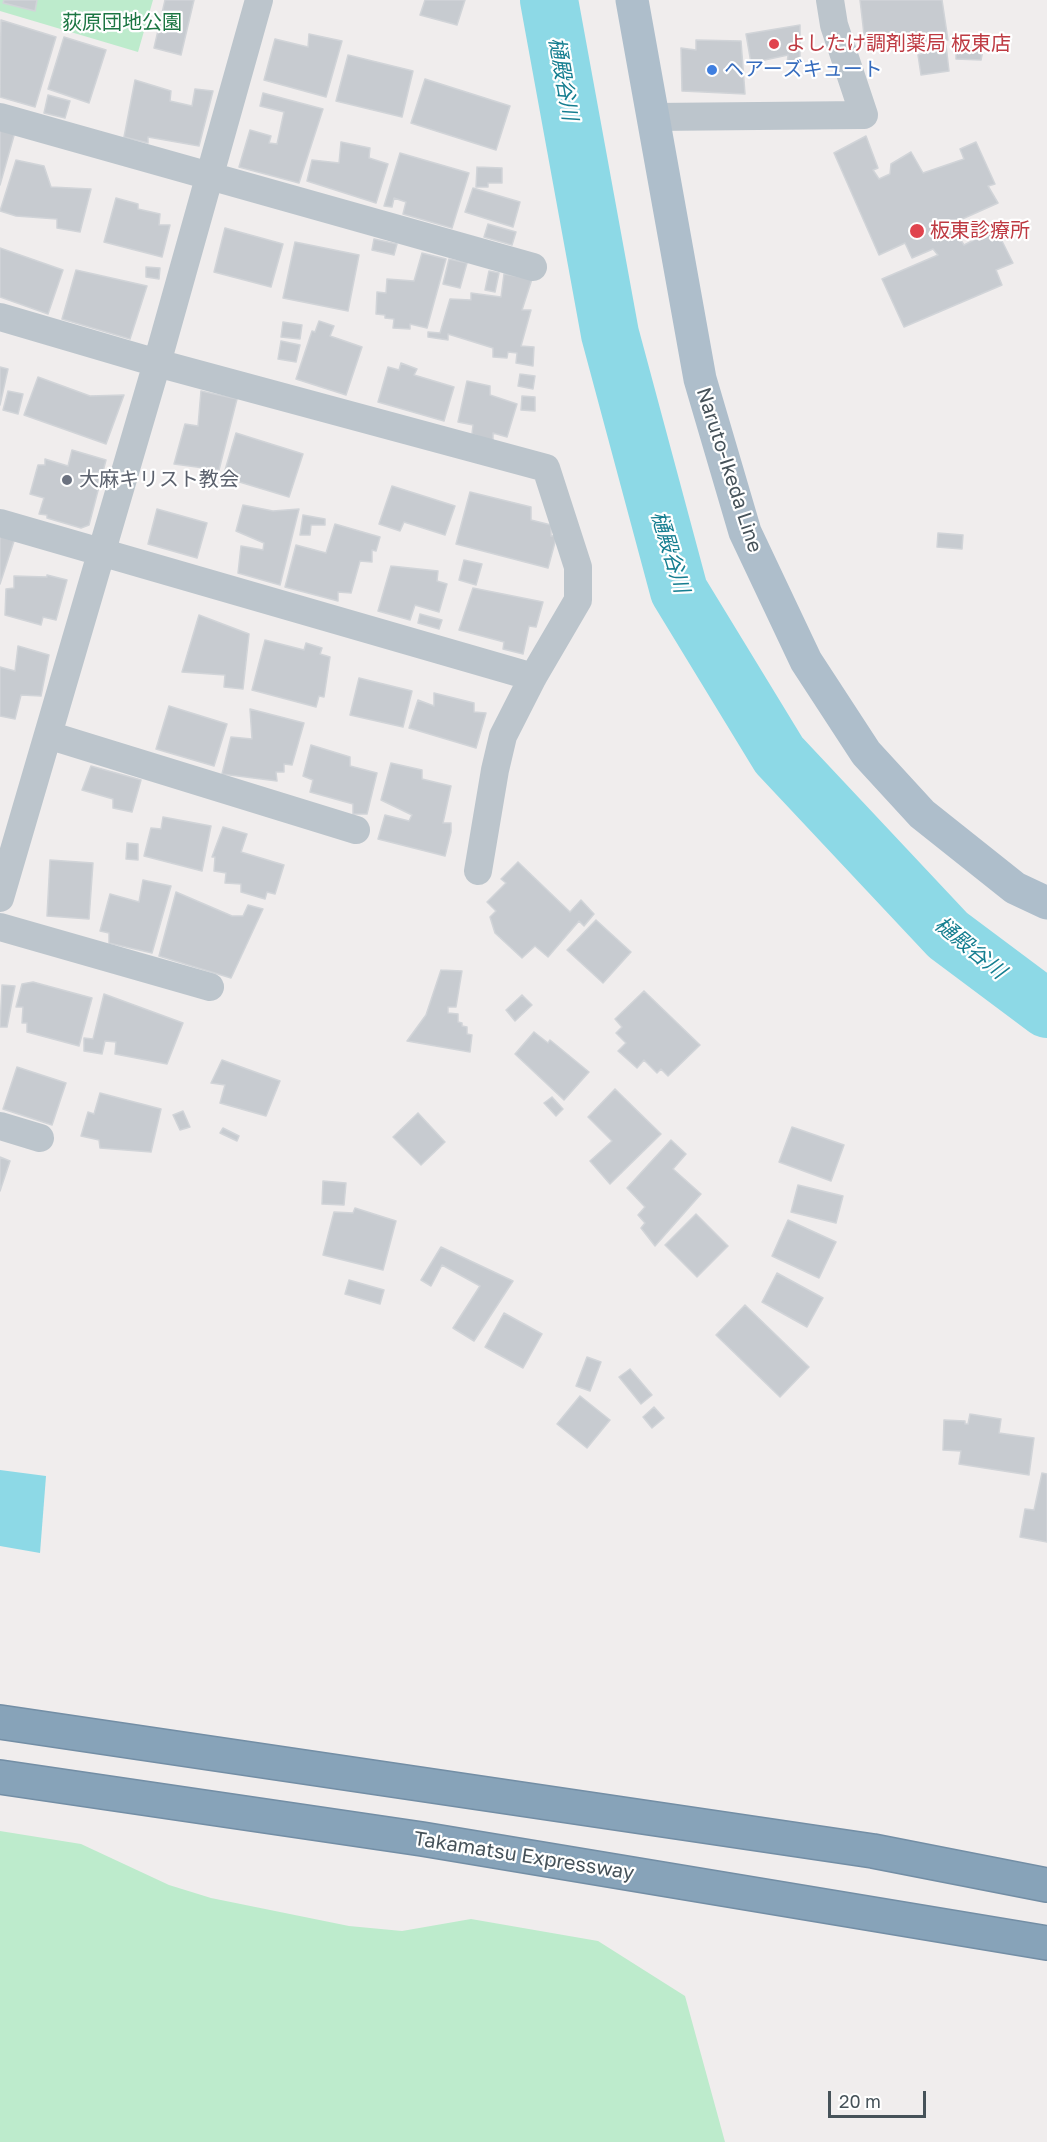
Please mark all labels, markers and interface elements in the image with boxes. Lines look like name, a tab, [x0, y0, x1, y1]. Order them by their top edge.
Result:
park label: 荻原団地公園	[62, 11, 182, 35]
place label: よしたけ調剤薬局 板東店	[786, 32, 1011, 56]
water label: 樋殿谷川	[543, 35, 583, 123]
marker: よしたけ調剤薬局 板東店	[767, 37, 781, 51]
place label: ヘアーズキュート	[724, 58, 883, 82]
marker: ヘアーズキュート	[705, 63, 719, 77]
place label: 板東診療所	[930, 219, 1030, 243]
marker: 板東診療所	[908, 222, 926, 240]
street label: Naruto-Ikeda Line	[691, 384, 767, 556]
place label: 大麻キリスト教会	[79, 468, 239, 492]
marker: 大麻キリスト教会	[60, 473, 74, 487]
water label: 樋殿谷川	[646, 508, 694, 596]
water label: 樋殿谷川	[929, 912, 1011, 984]
street label: Takamatsu Expressway	[412, 1827, 636, 1885]
scale bar	[831, 2079, 928, 2117]
text: 20 m	[839, 2090, 881, 2112]

